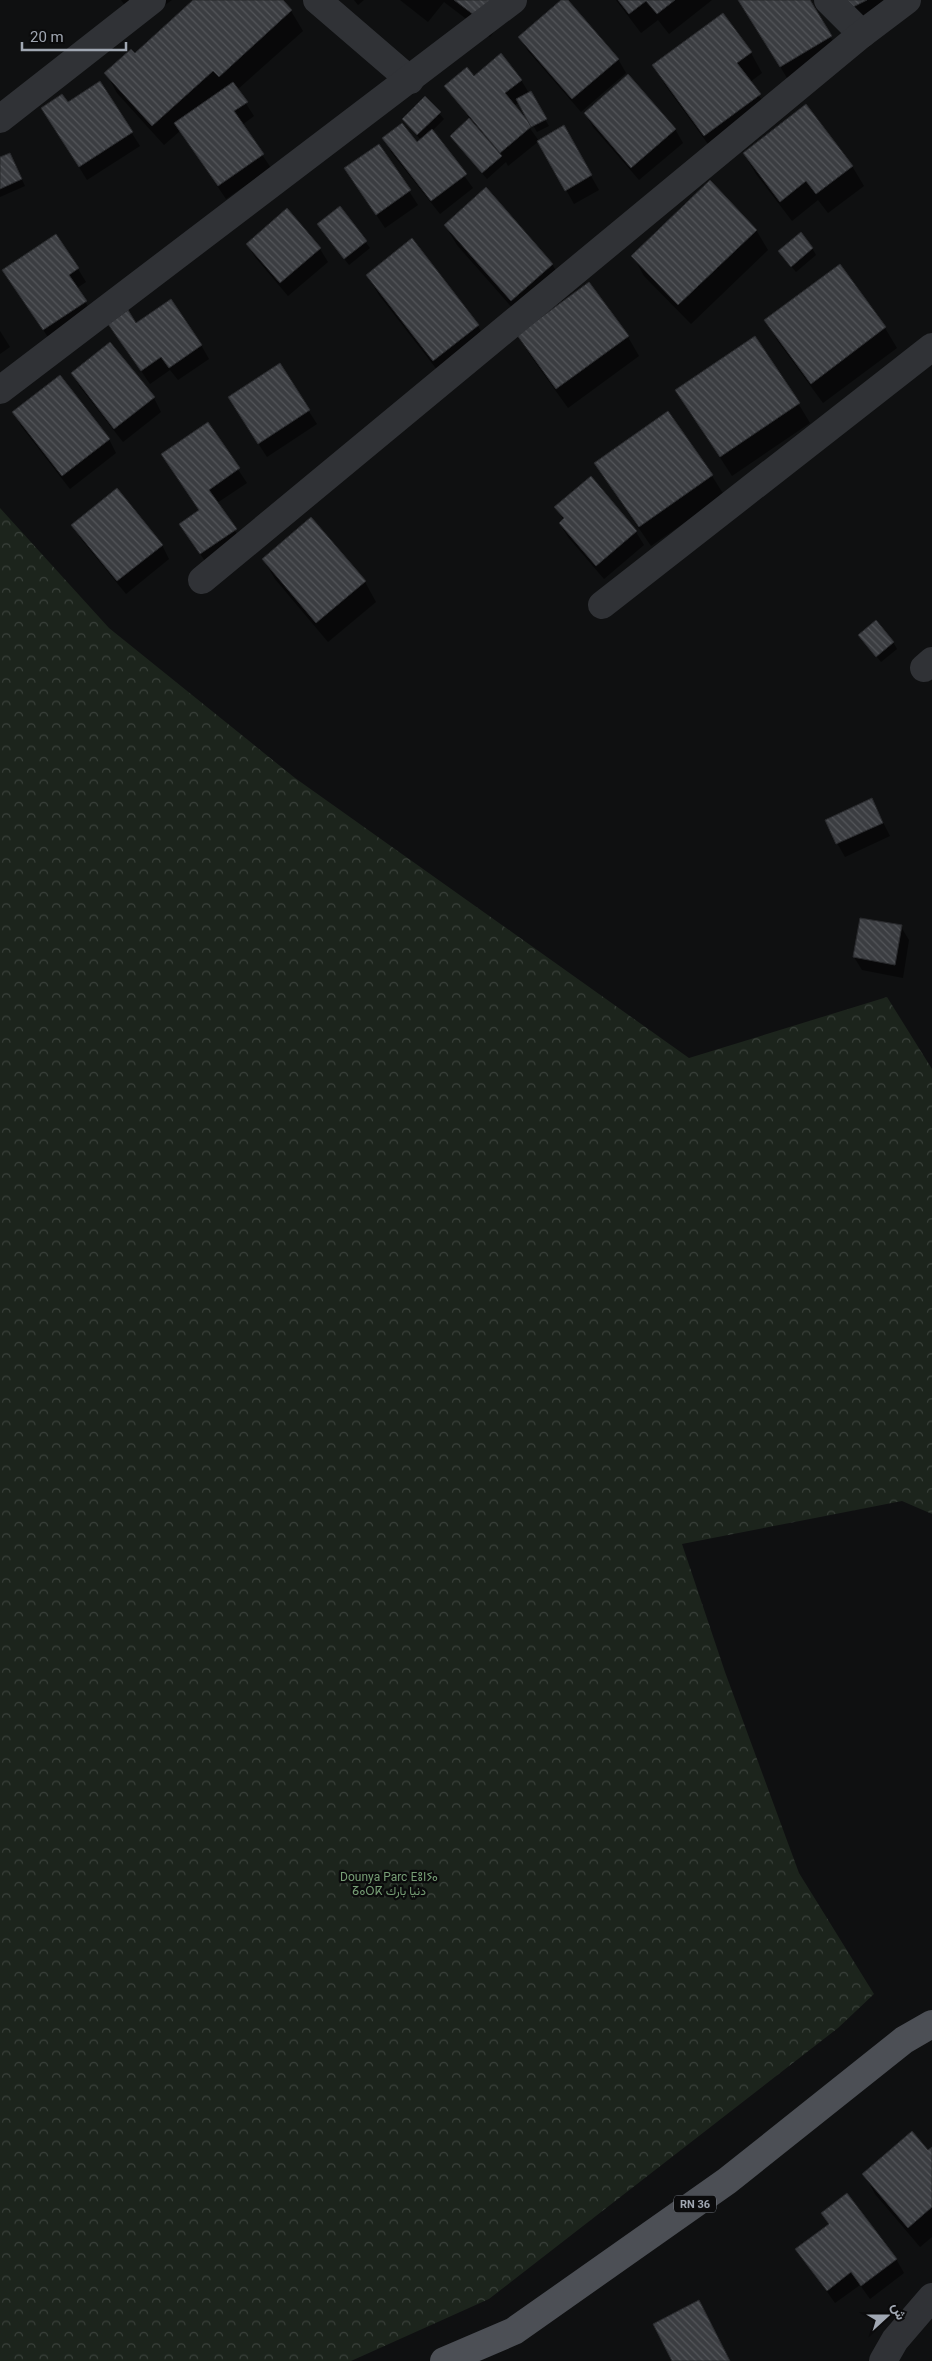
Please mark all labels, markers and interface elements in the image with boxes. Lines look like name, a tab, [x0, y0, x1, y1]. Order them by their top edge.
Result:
scale bar	[22, 20, 126, 52]
text: 20 m	[30, 28, 64, 46]
park label: Dounya Parc ⴹⵓⵏⵢⴰ ⵒⴰⵔⴽ دنيا بارك	[340, 1870, 438, 1899]
road number: RN 36	[674, 2196, 716, 2212]
north arrow	[862, 2291, 912, 2341]
text: ش	[888, 2301, 910, 2323]

